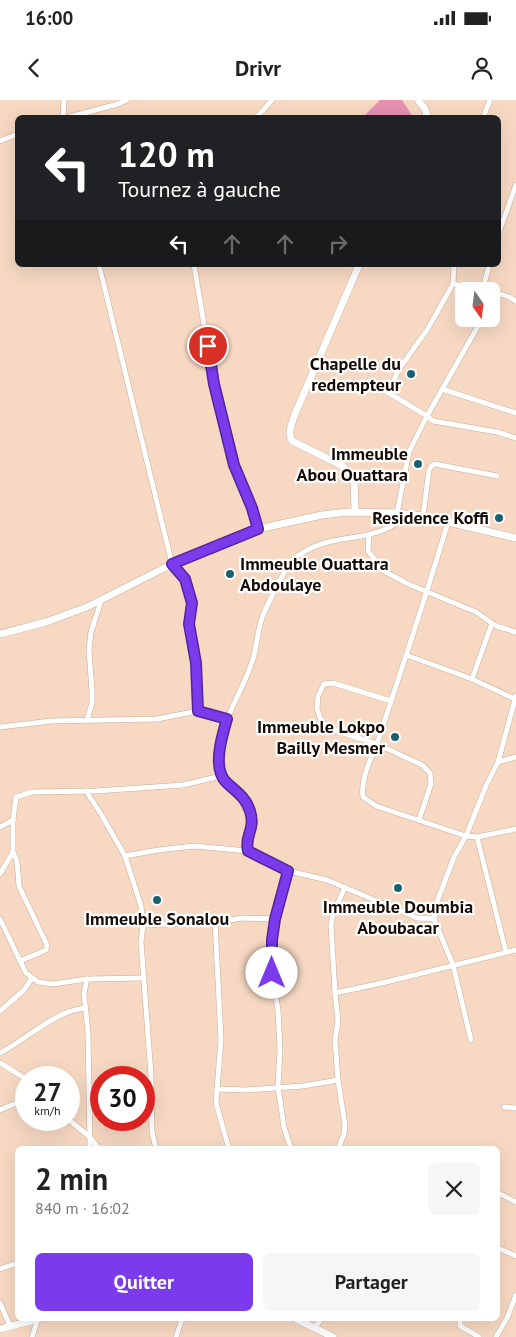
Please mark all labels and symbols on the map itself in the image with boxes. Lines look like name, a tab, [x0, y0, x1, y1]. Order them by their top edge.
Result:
north arrow	[455, 282, 500, 328]
pin	[187, 325, 229, 367]
place label: Chapelle du redempteur	[310, 352, 402, 396]
marker: Chapelle du redempteur	[405, 368, 417, 380]
place label: Immeuble Abou Ouattara	[297, 442, 408, 486]
marker: Immeuble Abou Ouattara	[412, 458, 424, 470]
place label: Residence Koffi	[372, 506, 489, 529]
marker: Residence Koffi	[493, 512, 505, 524]
place label: Immeuble Ouattara Abdoulaye	[240, 552, 389, 596]
marker: Immeuble Ouattara Abdoulaye	[224, 568, 236, 580]
place label: Immeuble Lokpo Bailly Mesmer	[257, 715, 386, 759]
marker: Immeuble Lokpo Bailly Mesmer	[389, 731, 401, 743]
marker: Immeuble Doumbia Aboubacar	[392, 882, 404, 894]
marker: Immeuble Sonalou	[151, 894, 163, 906]
place label: Immeuble Doumbia Aboubacar	[323, 895, 473, 939]
place label: Immeuble Sonalou	[85, 907, 229, 930]
position arrow	[245, 946, 297, 998]
speed limit sign: 30	[90, 1066, 155, 1131]

